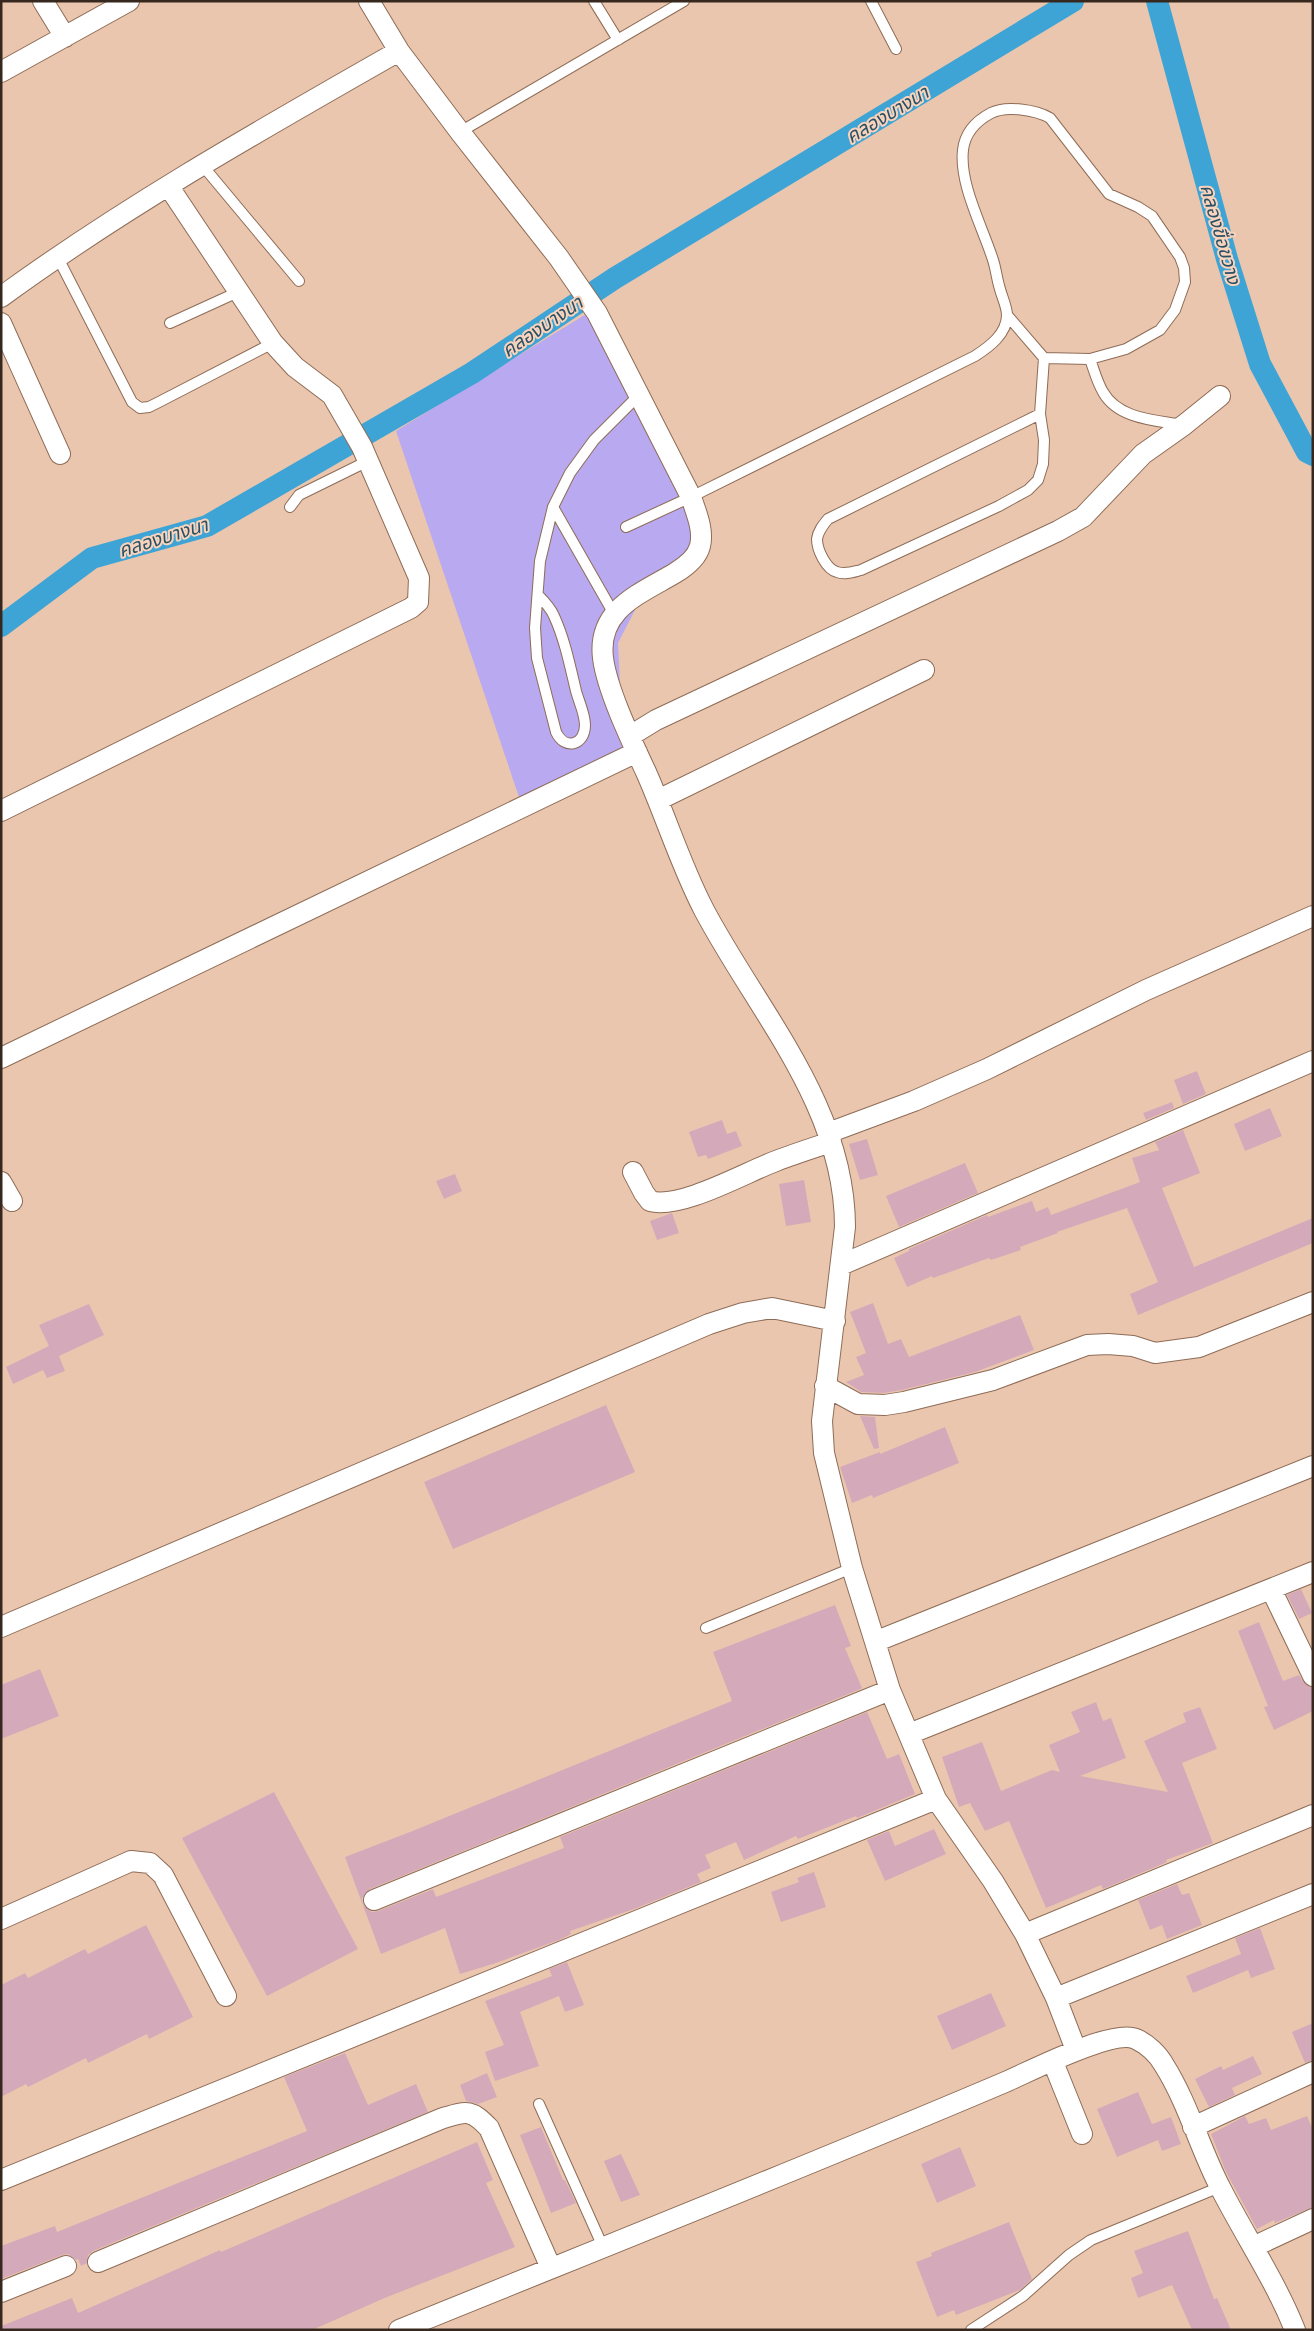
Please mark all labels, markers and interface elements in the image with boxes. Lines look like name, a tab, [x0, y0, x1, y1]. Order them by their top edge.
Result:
water label: คลองบางนา	[842, 80, 933, 147]
water label: คลองขื่อขวาง	[1196, 181, 1248, 287]
water label: คลองบางนา	[498, 290, 588, 361]
water label: คลองบางนา	[116, 513, 212, 561]

